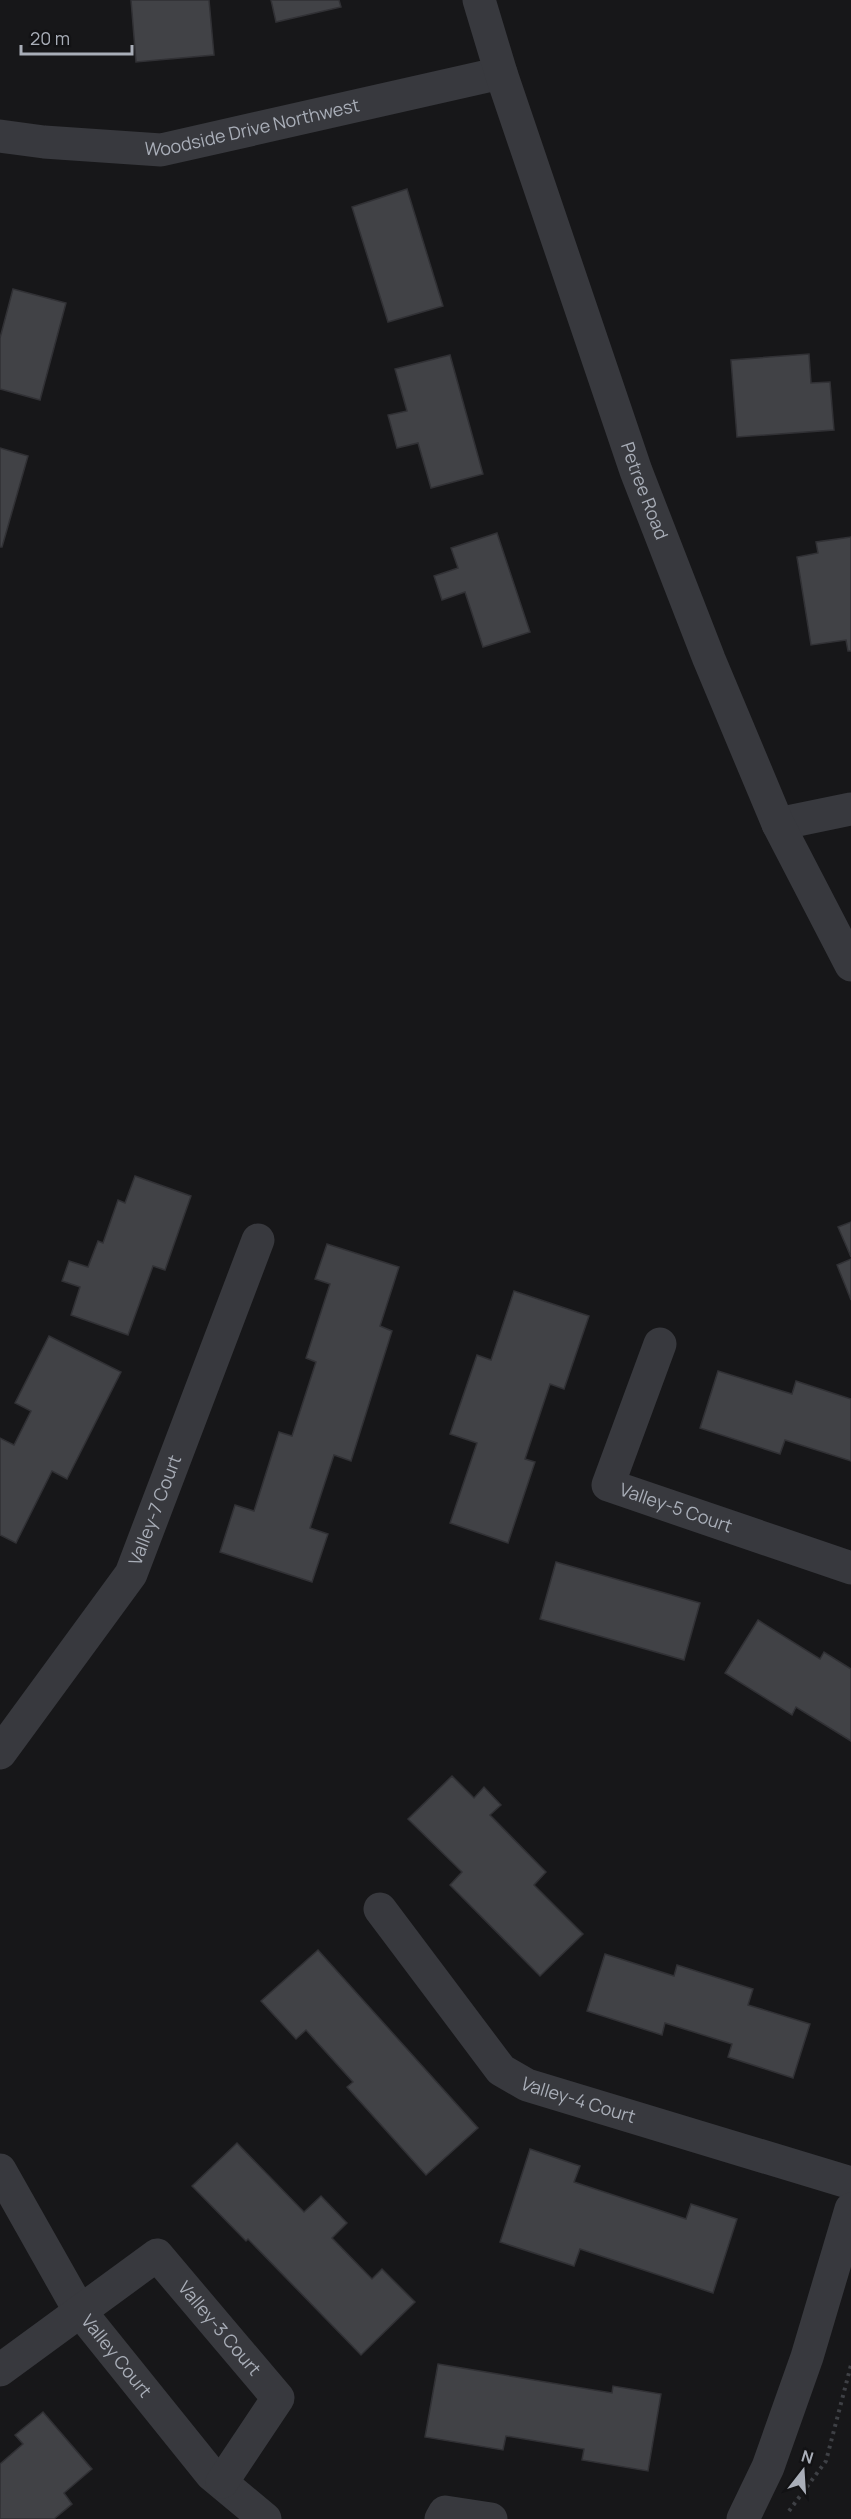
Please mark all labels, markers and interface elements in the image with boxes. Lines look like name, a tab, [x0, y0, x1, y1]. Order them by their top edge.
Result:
scale bar	[21, 18, 132, 56]
text: 20 m	[30, 26, 70, 50]
street label: Woodside Drive Northwest	[144, 92, 362, 161]
street label: Petree Road	[616, 439, 674, 543]
street label: Valley-7 Court	[122, 1451, 186, 1569]
street label: Valley-5 Court	[617, 1477, 736, 1538]
street label: Valley-4 Court	[517, 2071, 639, 2128]
street label: Valley-3 Court	[173, 2276, 267, 2380]
street label: Valley Court	[76, 2309, 158, 2402]
north arrow	[773, 2441, 833, 2501]
text: N	[799, 2444, 816, 2469]

